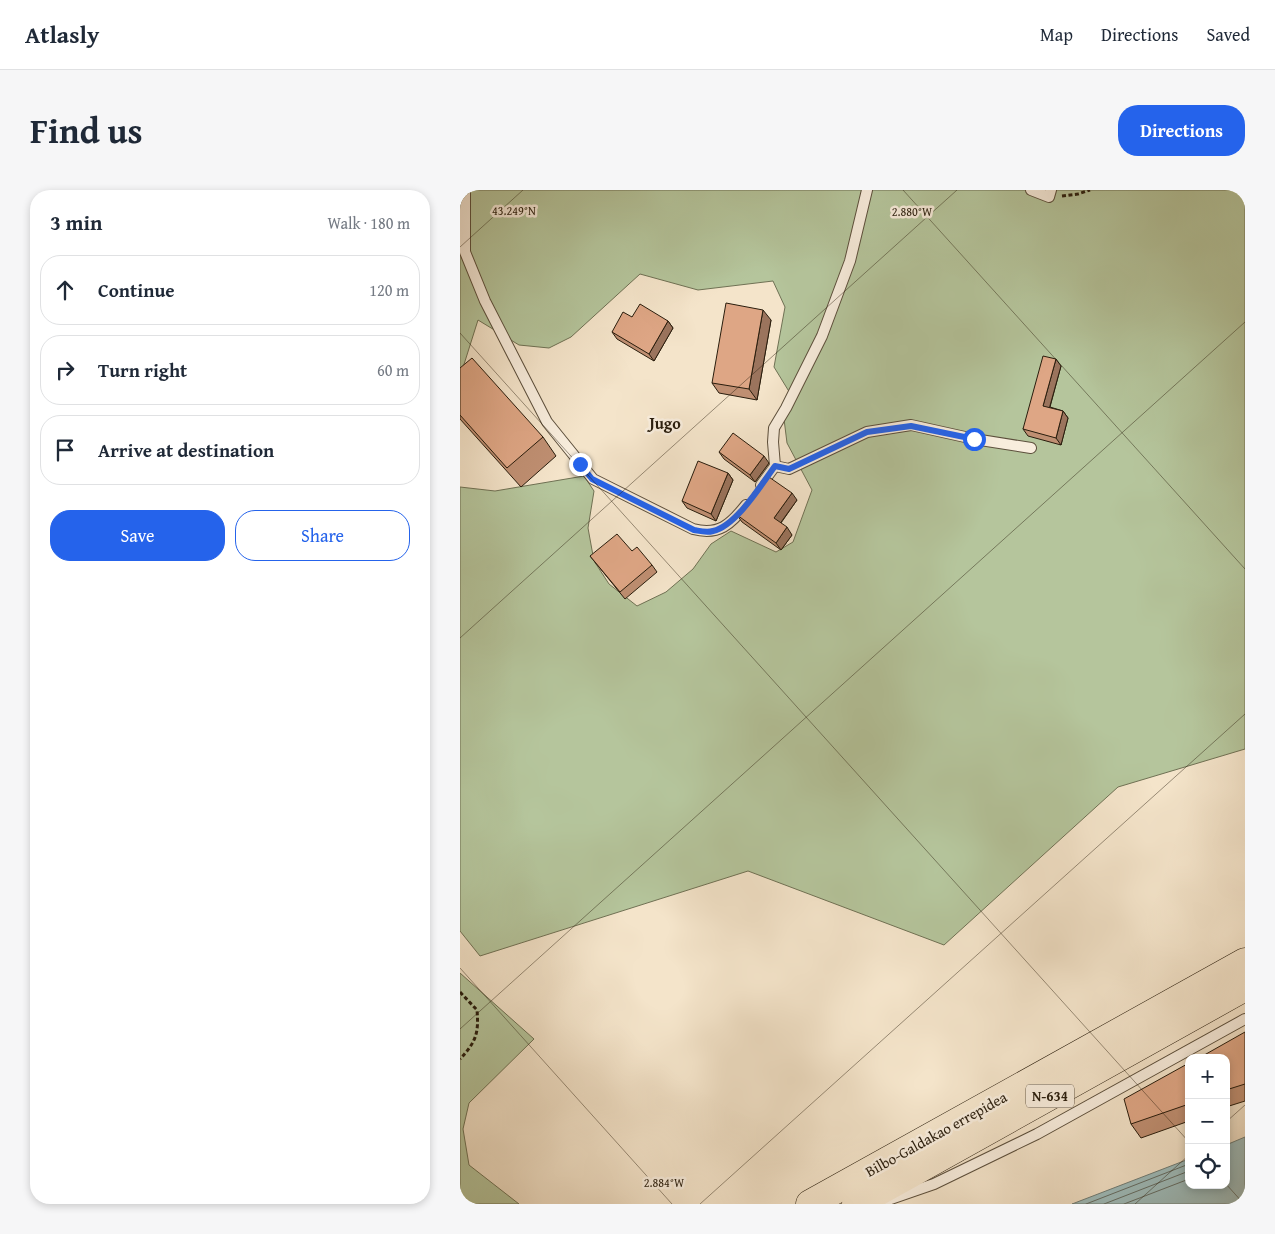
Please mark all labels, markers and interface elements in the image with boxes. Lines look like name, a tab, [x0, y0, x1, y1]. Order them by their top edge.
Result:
text: Atlasly	[25, 17, 99, 52]
text: Map	[1040, 21, 1073, 48]
text: Directions	[1101, 21, 1178, 48]
text: Saved	[1206, 21, 1250, 48]
text: Find us	[30, 105, 143, 156]
button: Directions	[1118, 105, 1245, 156]
text: 43.249°N	[492, 202, 536, 219]
text: 2.880°W	[892, 203, 933, 220]
text: 3 min	[50, 207, 102, 238]
text: Walk · 180 m	[327, 211, 410, 235]
icon: ahead	[51, 276, 79, 304]
text: Continue	[98, 276, 175, 304]
text: 120 m	[369, 278, 409, 302]
icon: right	[51, 356, 79, 384]
text: Turn right	[98, 356, 187, 384]
text: 60 m	[377, 358, 409, 382]
district label: Jugo	[646, 411, 681, 435]
route start	[963, 428, 986, 451]
icon: arrive	[51, 436, 79, 464]
text: Arrive at destination	[98, 436, 274, 464]
route end	[569, 453, 592, 476]
button: Save	[50, 510, 225, 561]
button: Share	[235, 510, 410, 561]
map controls	[1185, 1054, 1230, 1189]
button: +	[1185, 1054, 1230, 1099]
road number: N-634	[1026, 1084, 1074, 1108]
street label: Bilbo-Galdakao errepidea	[861, 1086, 1011, 1182]
button: −	[1185, 1099, 1230, 1144]
button: locate	[1185, 1144, 1230, 1189]
text: 2.884°W	[644, 1174, 685, 1191]

